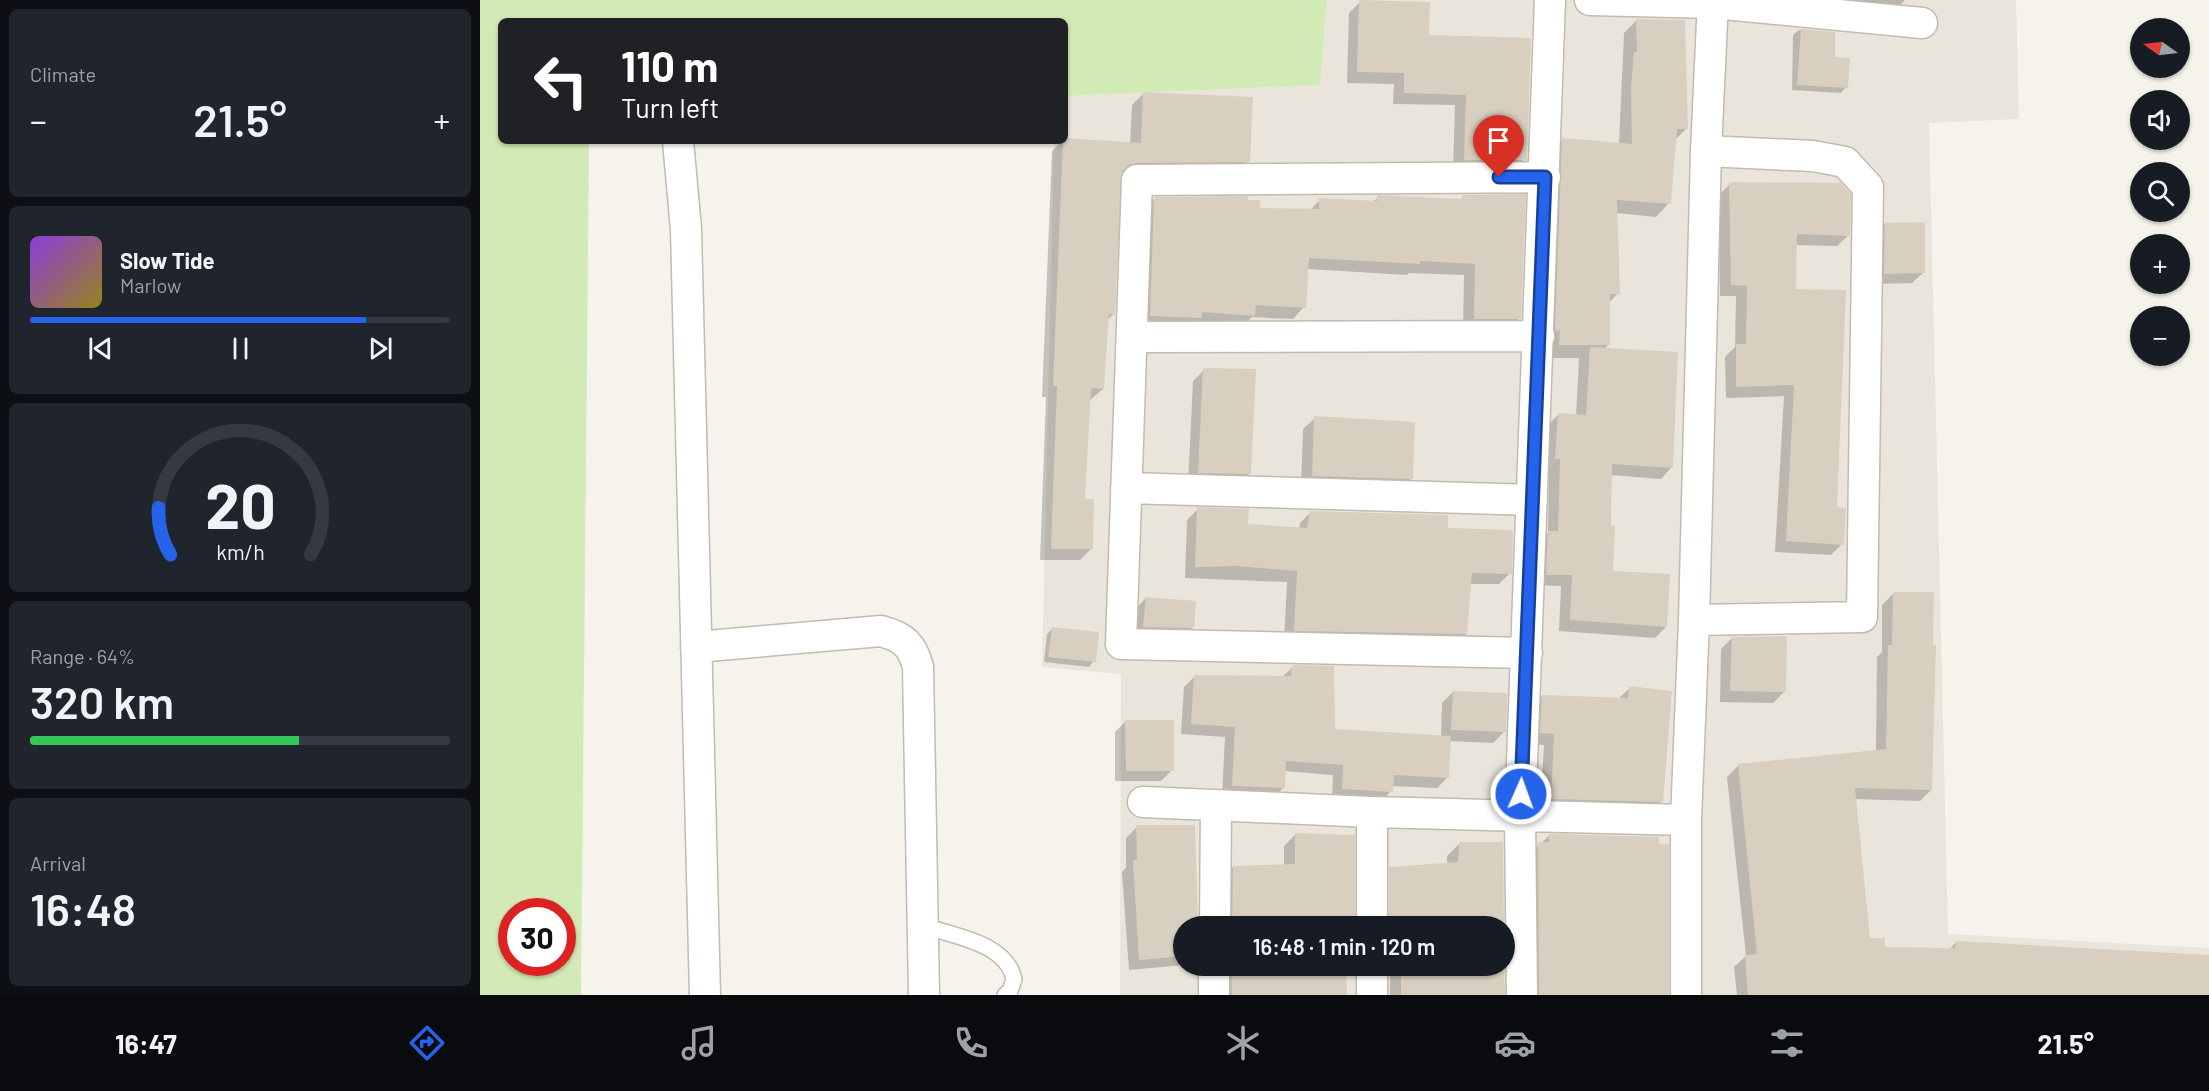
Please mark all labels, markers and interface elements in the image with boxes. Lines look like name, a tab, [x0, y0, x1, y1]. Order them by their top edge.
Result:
north arrow	[2130, 18, 2190, 78]
map controls	[2130, 18, 2190, 366]
text: 110 m	[621, 40, 718, 90]
icon: left	[522, 42, 600, 120]
text: Climate	[30, 62, 96, 86]
button: sound	[2130, 90, 2190, 150]
text: Turn left	[621, 91, 719, 123]
text: 21.5°	[193, 92, 287, 146]
text: −	[30, 100, 47, 140]
text: +	[433, 100, 450, 140]
pin	[1473, 115, 1524, 177]
icon: arrive	[1482, 124, 1515, 157]
button: search	[2130, 162, 2190, 222]
button: +	[2130, 234, 2190, 294]
text: Slow Tide	[120, 247, 215, 273]
text: Marlow	[120, 273, 181, 297]
button: −	[2130, 306, 2190, 366]
icon: previous	[84, 332, 117, 365]
icon: pause	[224, 332, 257, 365]
icon: next	[364, 332, 397, 365]
text: 20	[205, 467, 275, 541]
text: km/h	[216, 539, 264, 564]
text: Range · 64%	[30, 644, 135, 668]
text: 320 km	[30, 674, 174, 728]
position arrow	[1489, 762, 1553, 826]
text: Arrival	[30, 851, 86, 875]
text: 16:48	[30, 881, 136, 935]
speed limit sign: 30	[498, 898, 576, 976]
text: 16:48 · 1 min · 120 m	[1253, 933, 1435, 959]
icon: directions	[406, 1022, 448, 1064]
icon: music	[678, 1022, 720, 1064]
icon: phone	[950, 1022, 992, 1064]
icon: climate	[1222, 1022, 1264, 1064]
icon: car	[1494, 1022, 1536, 1064]
icon: filters	[1766, 1022, 1808, 1064]
text: 16:47	[115, 1027, 177, 1059]
text: 21.5°	[2038, 1027, 2094, 1059]

